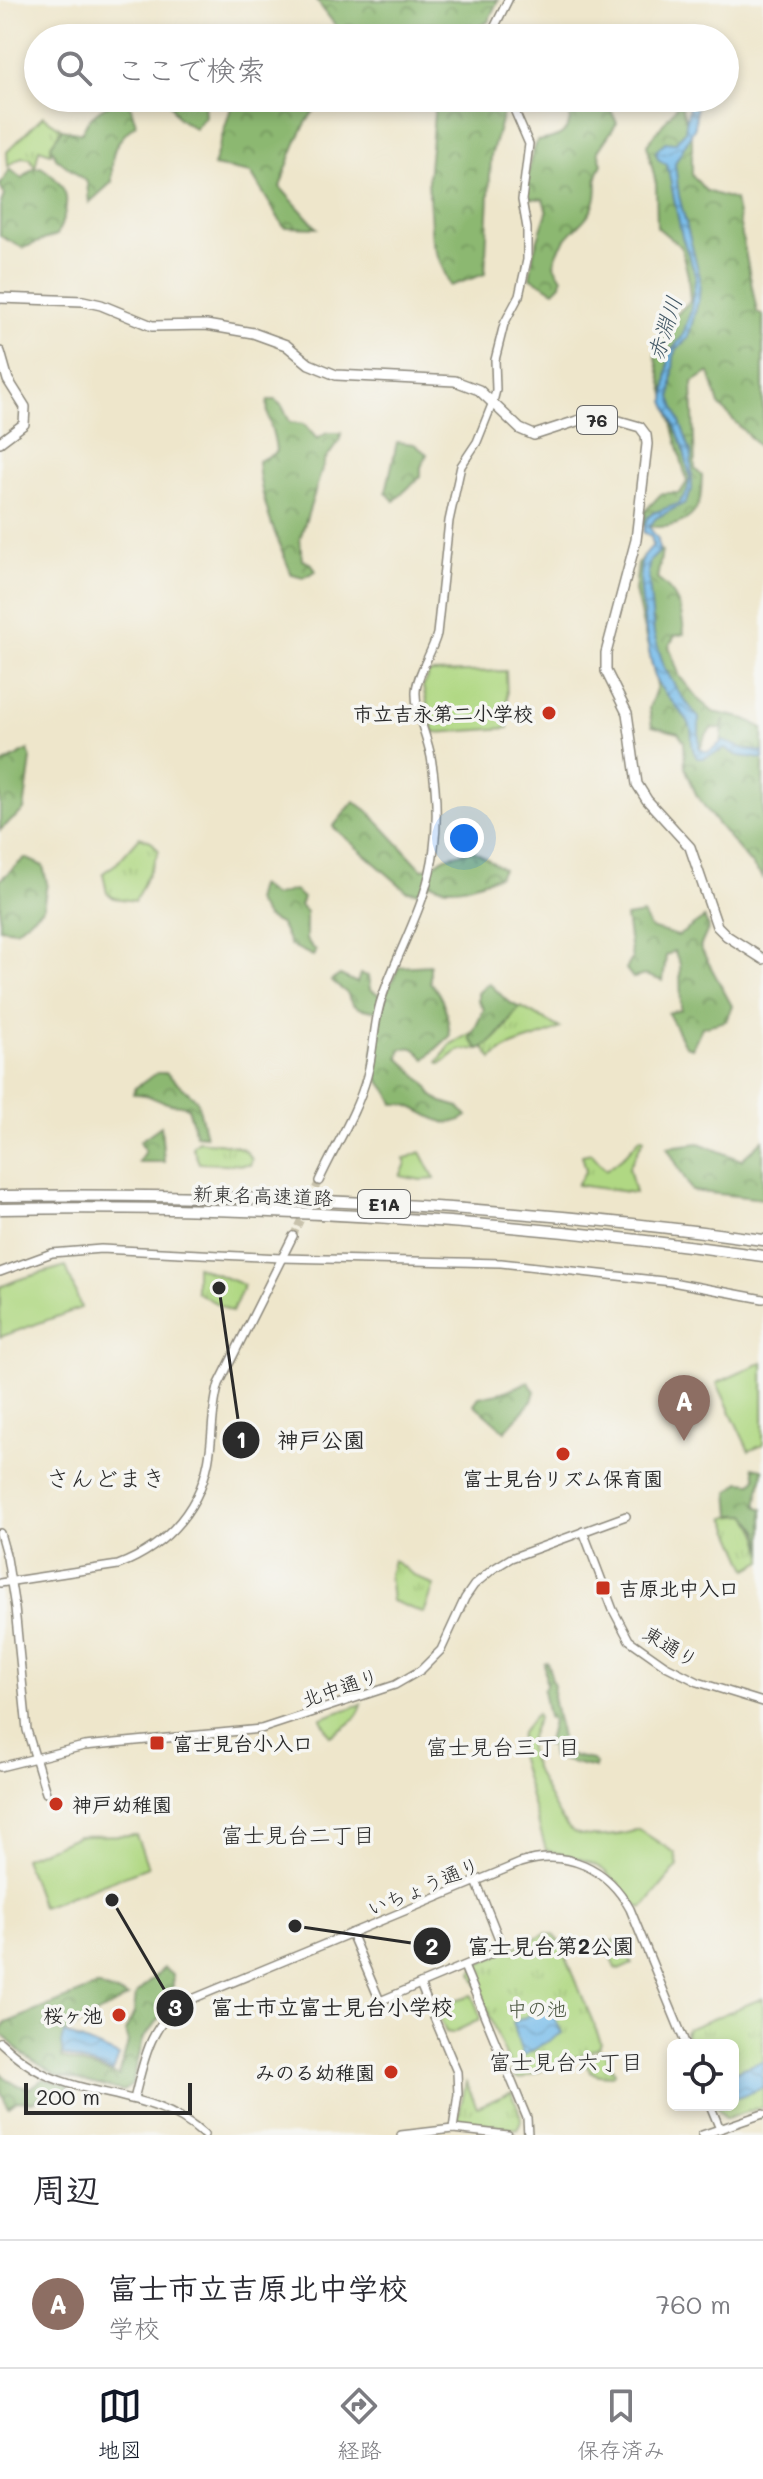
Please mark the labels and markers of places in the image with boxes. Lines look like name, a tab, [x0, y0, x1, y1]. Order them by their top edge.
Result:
place label: 市立吉永第二小学校	[353, 700, 533, 726]
marker: 市立吉永第二小学校	[540, 704, 558, 722]
pin: A	[658, 1375, 710, 1441]
callout: 神戸公園	[221, 1417, 381, 1463]
marker: 富士見台リズム保育園	[554, 1445, 572, 1463]
place label: 富士見台リズム保育園	[463, 1465, 663, 1491]
place label: 吉原北中入口	[619, 1575, 739, 1601]
marker: 吉原北中入口	[594, 1579, 612, 1597]
place label: 富士見台小入口	[173, 1730, 313, 1756]
marker: 富士見台小入口	[148, 1734, 166, 1752]
place label: 神戸幼稚園	[72, 1791, 172, 1817]
marker: 神戸幼稚園	[47, 1795, 65, 1813]
callout: 富士見台第2公園	[412, 1923, 650, 1969]
callout: 富士市立富士見台小学校	[155, 1985, 469, 2031]
place label: 桜ヶ池	[43, 2002, 103, 2028]
marker: 桜ヶ池	[110, 2006, 128, 2024]
place label: みのる幼稚園	[255, 2059, 375, 2085]
marker: みのる幼稚園	[382, 2063, 400, 2081]

